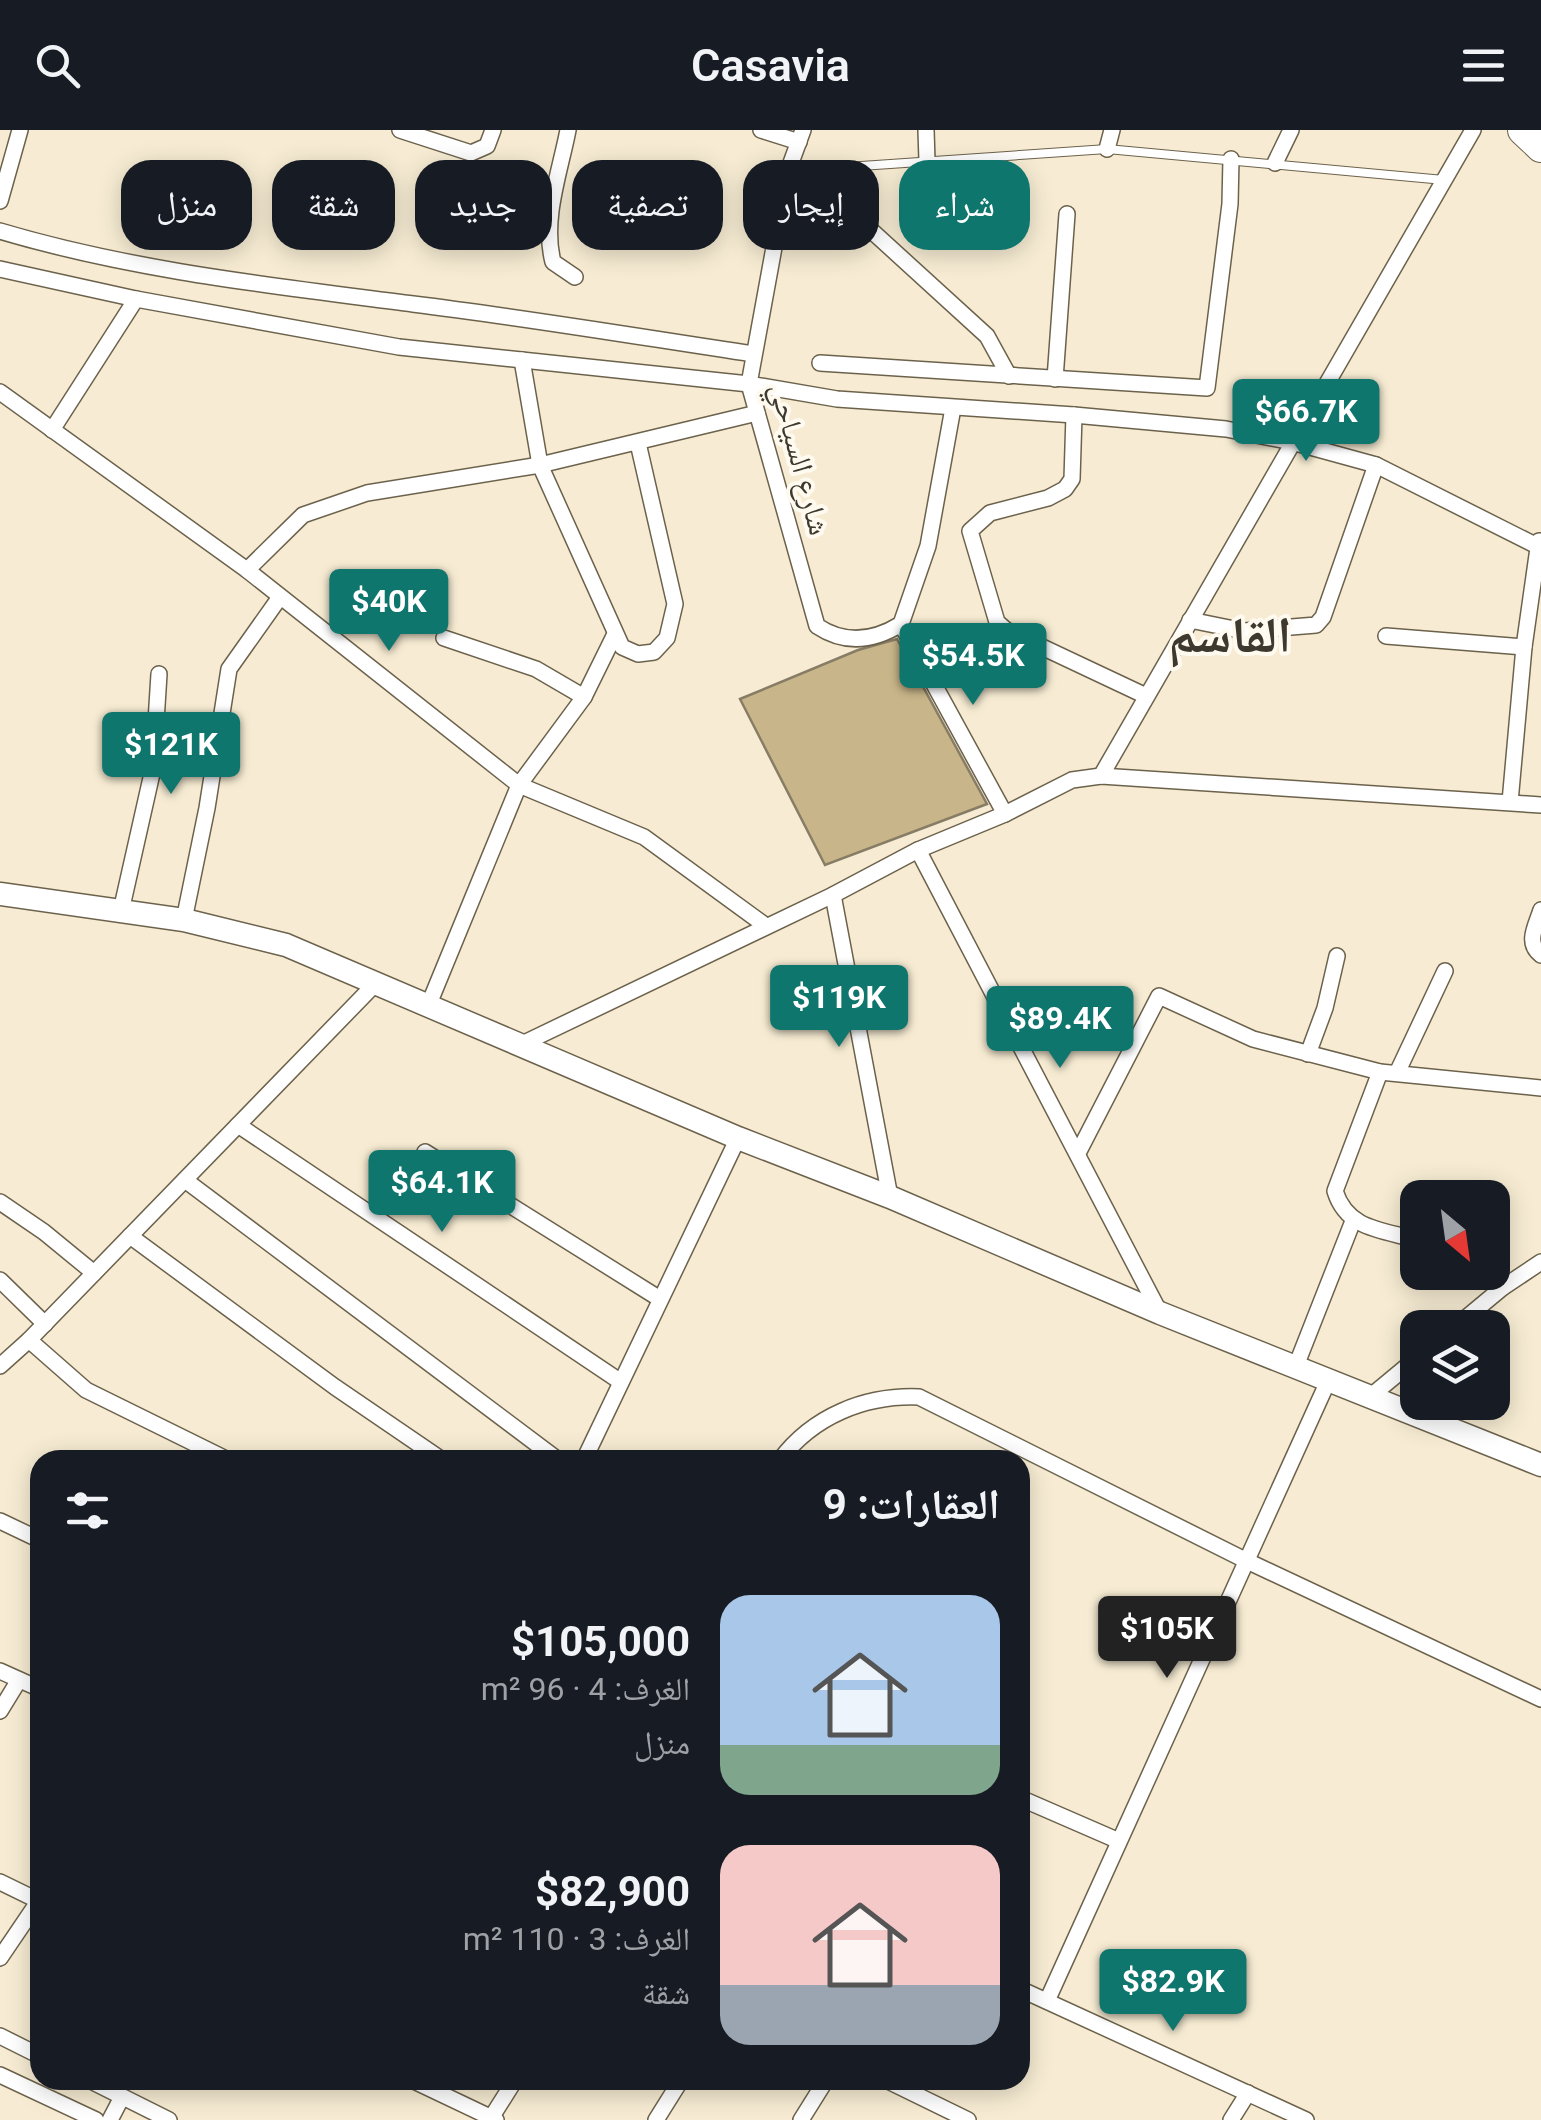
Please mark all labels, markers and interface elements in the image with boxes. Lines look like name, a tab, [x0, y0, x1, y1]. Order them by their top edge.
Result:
icon: search	[30, 38, 85, 93]
icon: menu	[1456, 38, 1511, 93]
text: Casavia	[691, 39, 850, 92]
chip: منزل	[121, 160, 252, 250]
chip: شقة	[272, 160, 395, 250]
chip: جديد	[415, 160, 552, 250]
chip: تصفية	[572, 160, 723, 250]
chip: إيجار	[743, 160, 879, 250]
chip: شراء	[899, 160, 1030, 250]
street label: شارع السياحي	[757, 379, 838, 540]
pin: $66.7K	[1225, 379, 1387, 464]
text: $66.7K	[1254, 392, 1358, 430]
pin: $40K	[330, 569, 448, 654]
text: $40K	[351, 582, 427, 620]
district label: القاسم	[1169, 606, 1291, 668]
pin: $54.5K	[892, 623, 1054, 708]
text: $54.5K	[921, 636, 1025, 674]
pin: $121K	[101, 712, 241, 797]
text: $121K	[124, 725, 218, 763]
pin: $119K	[769, 965, 909, 1050]
text: $119K	[792, 978, 886, 1016]
pin: $89.4K	[979, 986, 1141, 1071]
text: $89.4K	[1008, 999, 1112, 1037]
pin: $64.1K	[361, 1150, 523, 1235]
text: $64.1K	[390, 1163, 494, 1201]
north arrow	[1400, 1180, 1510, 1290]
map controls	[1400, 1180, 1510, 1420]
button: layers	[1400, 1310, 1510, 1420]
text: العقارات: 9	[823, 1480, 1000, 1529]
icon: filters	[60, 1483, 115, 1538]
pin: $105K	[1097, 1596, 1237, 1681]
text: $105K	[1120, 1609, 1214, 1647]
text: $105,000	[511, 1617, 690, 1666]
icon: home	[800, 1635, 920, 1755]
text: الغرف: 4 · 96 m²	[481, 1670, 690, 1708]
text: منزل	[634, 1724, 690, 1762]
text: $82,900	[535, 1867, 690, 1916]
icon: home	[800, 1885, 920, 2005]
text: الغرف: 3 · 110 m²	[463, 1920, 690, 1958]
pin: $82.9K	[1092, 1949, 1254, 2034]
text: $82.9K	[1121, 1962, 1225, 2000]
text: شقة	[642, 1974, 690, 2012]

